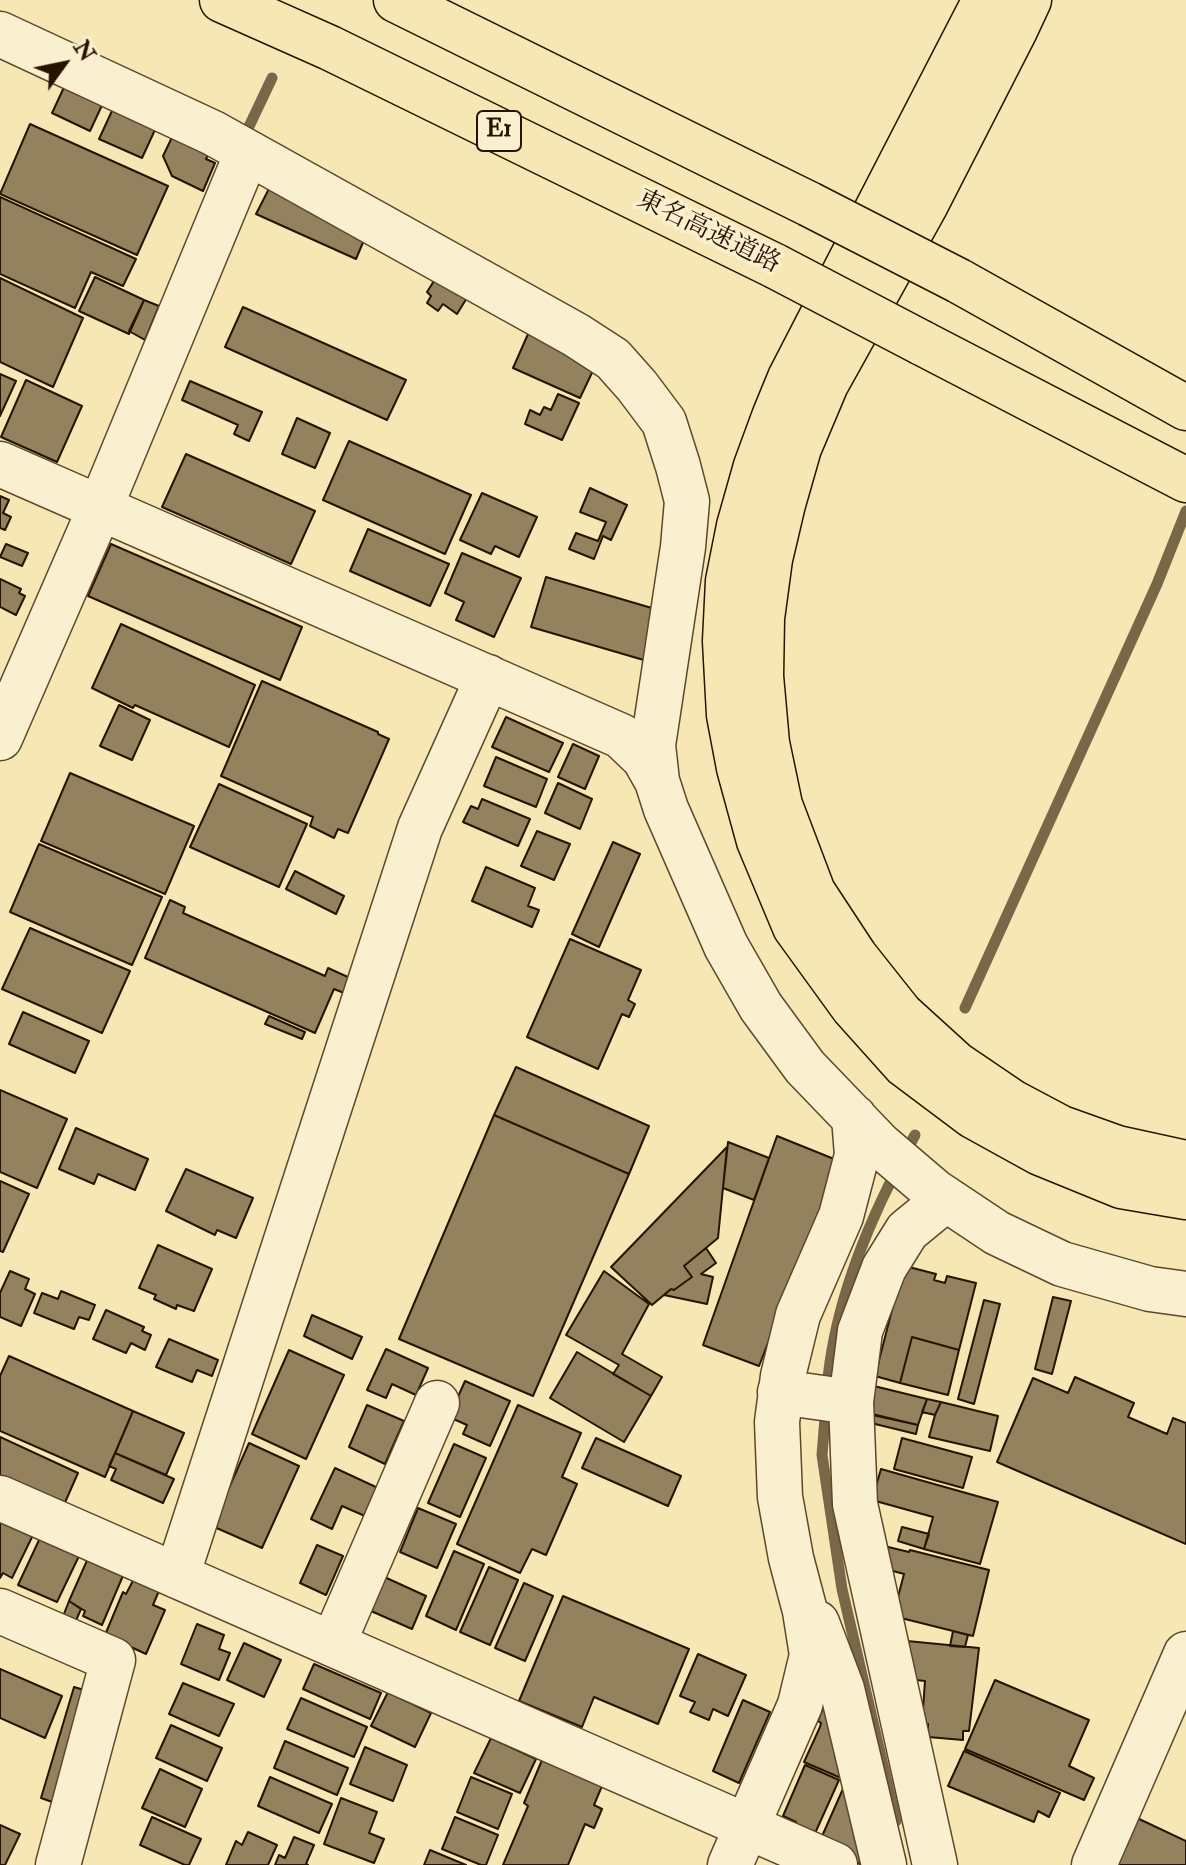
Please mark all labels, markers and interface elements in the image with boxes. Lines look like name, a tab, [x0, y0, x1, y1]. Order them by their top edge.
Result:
north arrow	[24, 24, 104, 104]
text: N	[67, 35, 101, 67]
road number: E1	[477, 111, 521, 151]
street label: 東名高速道路	[631, 185, 785, 281]

